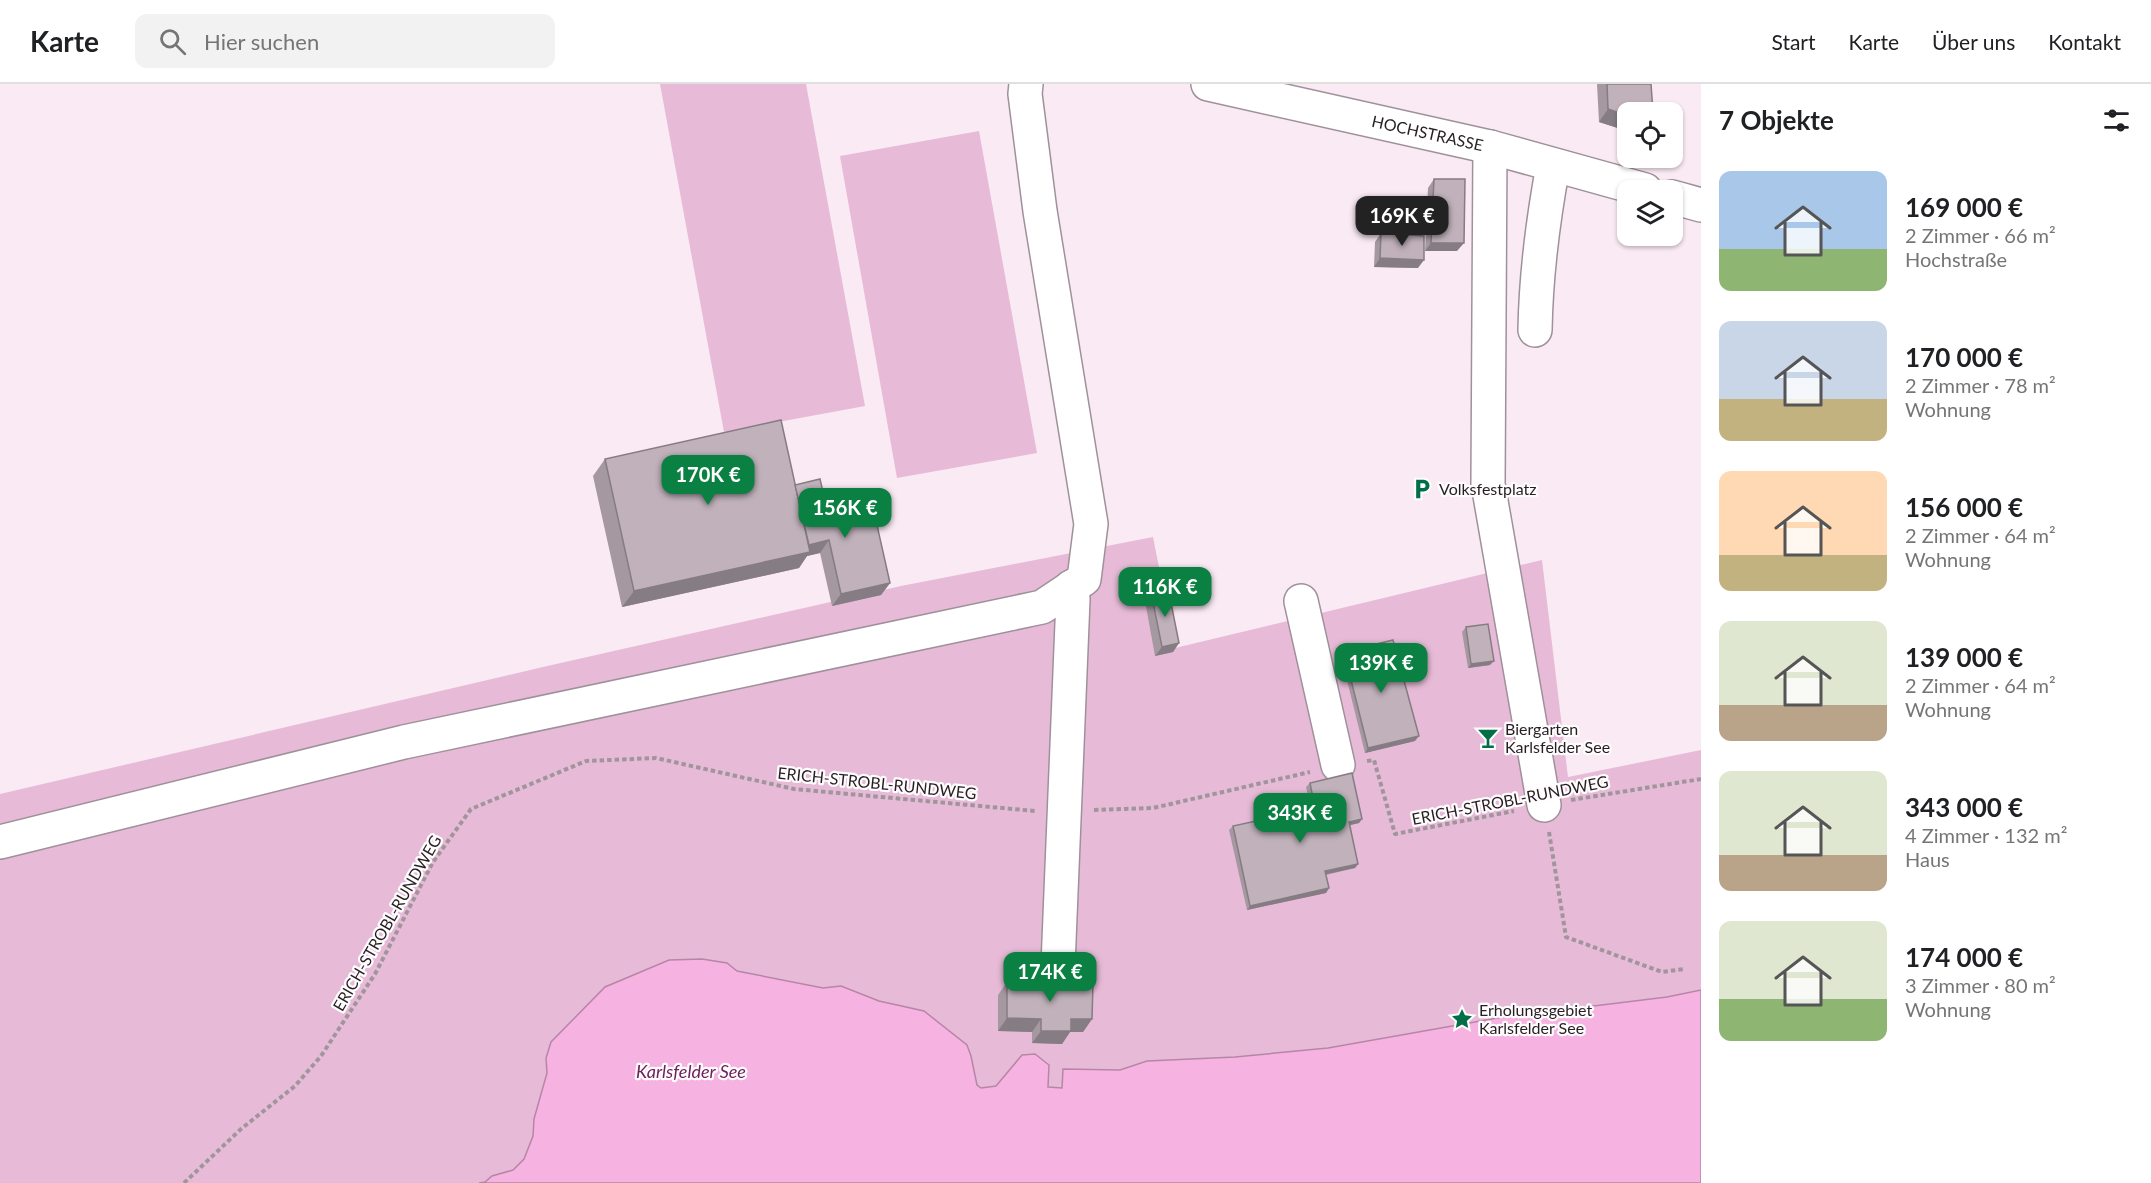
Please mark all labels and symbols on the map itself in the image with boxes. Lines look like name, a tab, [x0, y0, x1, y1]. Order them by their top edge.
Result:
street label: HOCHSTRASSE	[1370, 111, 1485, 154]
pin: 169K €	[1353, 196, 1451, 247]
pin: 170K €	[659, 455, 757, 506]
parking icon: Volksfestplatz	[1410, 477, 1434, 501]
place label: Volksfestplatz	[1439, 479, 1537, 498]
pin: 156K €	[796, 488, 894, 539]
pin: 116K €	[1116, 567, 1214, 618]
pin: 139K €	[1332, 643, 1430, 694]
place label: Biergarten Karlsfelder See	[1505, 719, 1610, 756]
bar icon: Biergarten Karlsfelder See	[1476, 726, 1500, 750]
street label: ERICH-STROBL-RUNDWEG	[777, 763, 977, 802]
street label: ERICH-STROBL-RUNDWEG	[1410, 771, 1610, 828]
pin: 343K €	[1251, 793, 1349, 844]
street label: ERICH-STROBL-RUNDWEG	[328, 831, 445, 1014]
pin: 174K €	[1001, 952, 1099, 1003]
place label: Erholungsgebiet Karlsfelder See	[1479, 1000, 1592, 1037]
place icon: Erholungsgebiet Karlsfelder See	[1450, 1007, 1474, 1031]
water label: Karlsfelder See	[636, 1060, 746, 1082]

